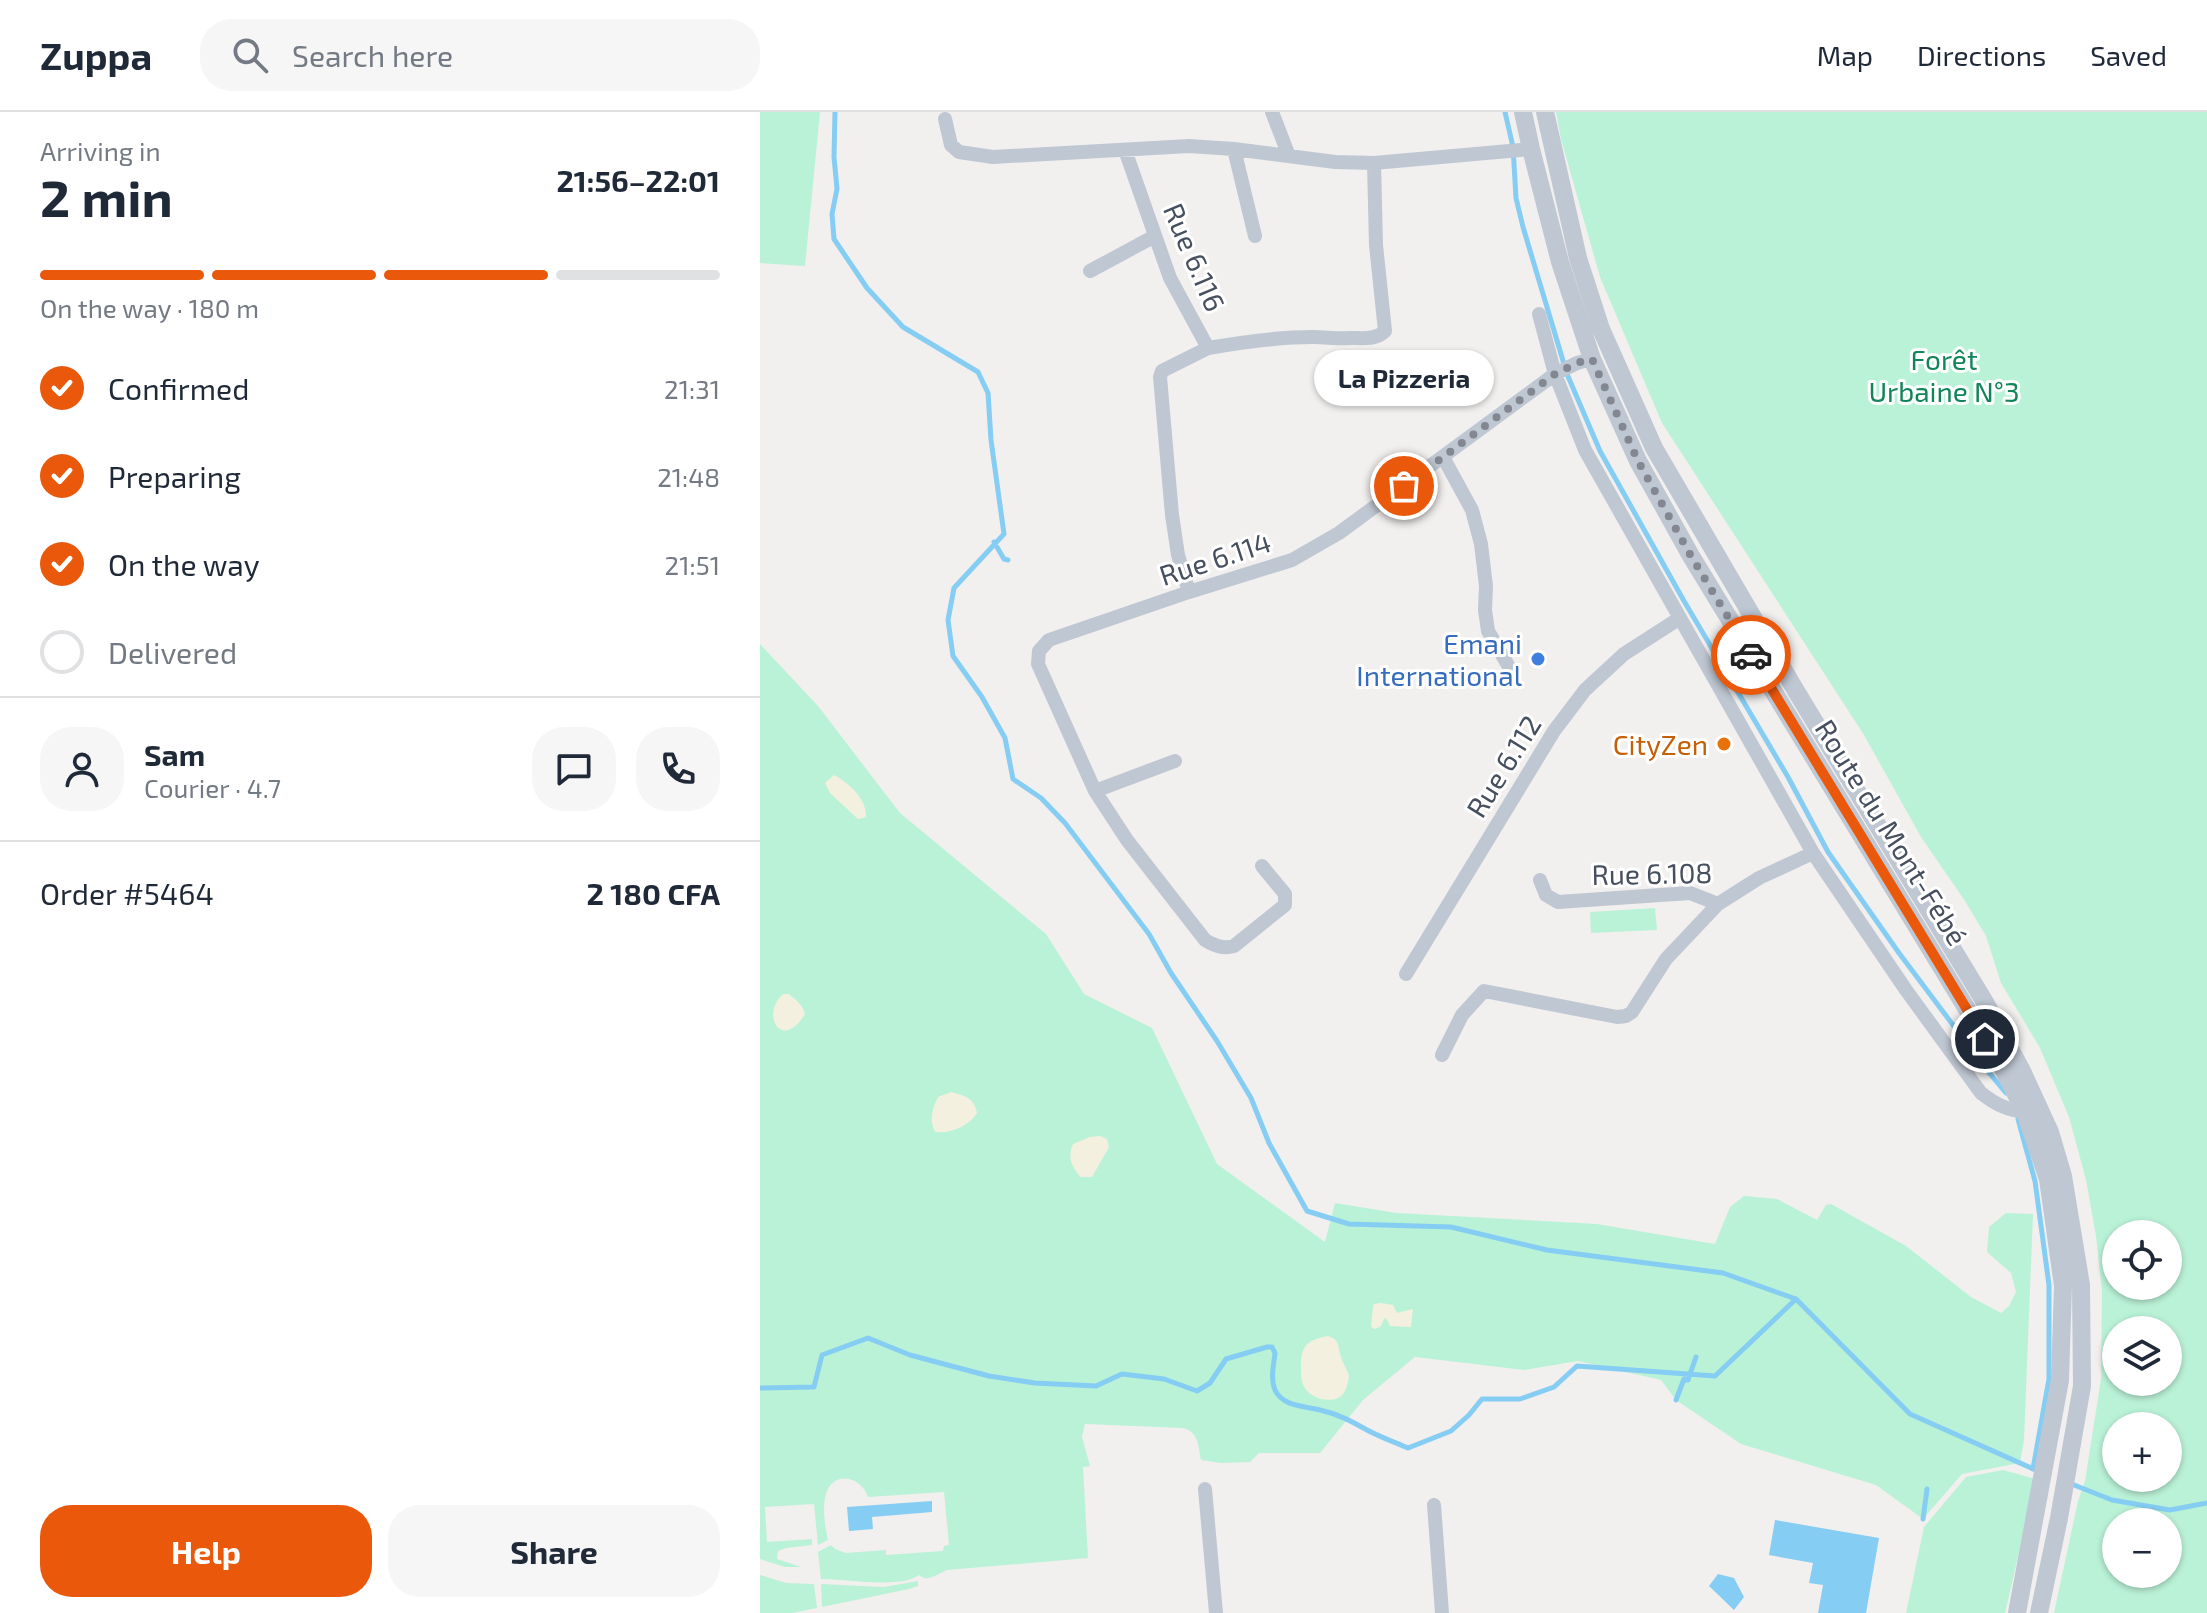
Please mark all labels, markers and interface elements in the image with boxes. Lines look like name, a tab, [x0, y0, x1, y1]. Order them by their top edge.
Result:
search box	[200, 19, 760, 91]
text: Zuppa	[40, 32, 152, 78]
icon: search	[228, 33, 272, 77]
text: Search here	[292, 37, 453, 73]
text: Map	[1817, 38, 1873, 72]
text: Directions	[1917, 38, 2046, 72]
text: Saved	[2090, 38, 2167, 72]
text: Arriving in	[40, 135, 161, 166]
text: 21:56–22:01	[556, 162, 720, 198]
text: 2 min	[40, 165, 173, 227]
street label: Rue 6.116	[1157, 198, 1233, 316]
text: On the way · 180 m	[40, 292, 259, 323]
park label: Forêt Urbaine N°3	[1868, 342, 2020, 408]
callout: La Pizzeria	[1314, 350, 1494, 406]
text: La Pizzeria	[1338, 362, 1470, 393]
icon: check	[40, 366, 84, 410]
text: Confirmed	[108, 370, 249, 406]
text: 21:31	[664, 373, 720, 404]
pin	[1370, 452, 1438, 520]
icon: check	[40, 454, 84, 498]
text: Preparing	[108, 458, 241, 494]
text: 21:48	[657, 461, 720, 492]
icon: bag	[1382, 464, 1426, 508]
street label: Rue 6.114	[1155, 524, 1275, 592]
icon: check	[40, 542, 84, 586]
text: On the way	[108, 546, 260, 582]
text: 21:51	[665, 549, 720, 580]
courier	[1711, 615, 1791, 695]
place label: Emani International	[1356, 626, 1523, 692]
icon: car	[1729, 633, 1773, 677]
text: Delivered	[108, 634, 237, 670]
marker: Emani International	[1529, 650, 1547, 668]
street label: Rue 6.112	[1458, 709, 1548, 823]
street label: Route du Mont-Fébé	[1809, 713, 1975, 951]
button: person	[40, 727, 124, 811]
button: chat	[532, 727, 616, 811]
button: phone	[636, 727, 720, 811]
place label: CityZen	[1613, 727, 1708, 761]
marker: CityZen	[1715, 735, 1733, 753]
text: Sam	[144, 736, 205, 772]
text: Courier · 4.7	[144, 772, 281, 803]
street label: Rue 6.108	[1591, 855, 1713, 891]
text: Order #5464	[40, 875, 214, 911]
text: 2 180 CFA	[586, 875, 720, 911]
pin	[1951, 1005, 2019, 1073]
icon: home	[1963, 1017, 2007, 1061]
map controls	[2102, 1220, 2182, 1588]
button: locate	[2102, 1220, 2182, 1300]
button: layers	[2102, 1316, 2182, 1396]
button: +	[2102, 1412, 2182, 1492]
button: Help	[40, 1505, 372, 1597]
button: Share	[388, 1505, 720, 1597]
button: −	[2102, 1508, 2182, 1588]

